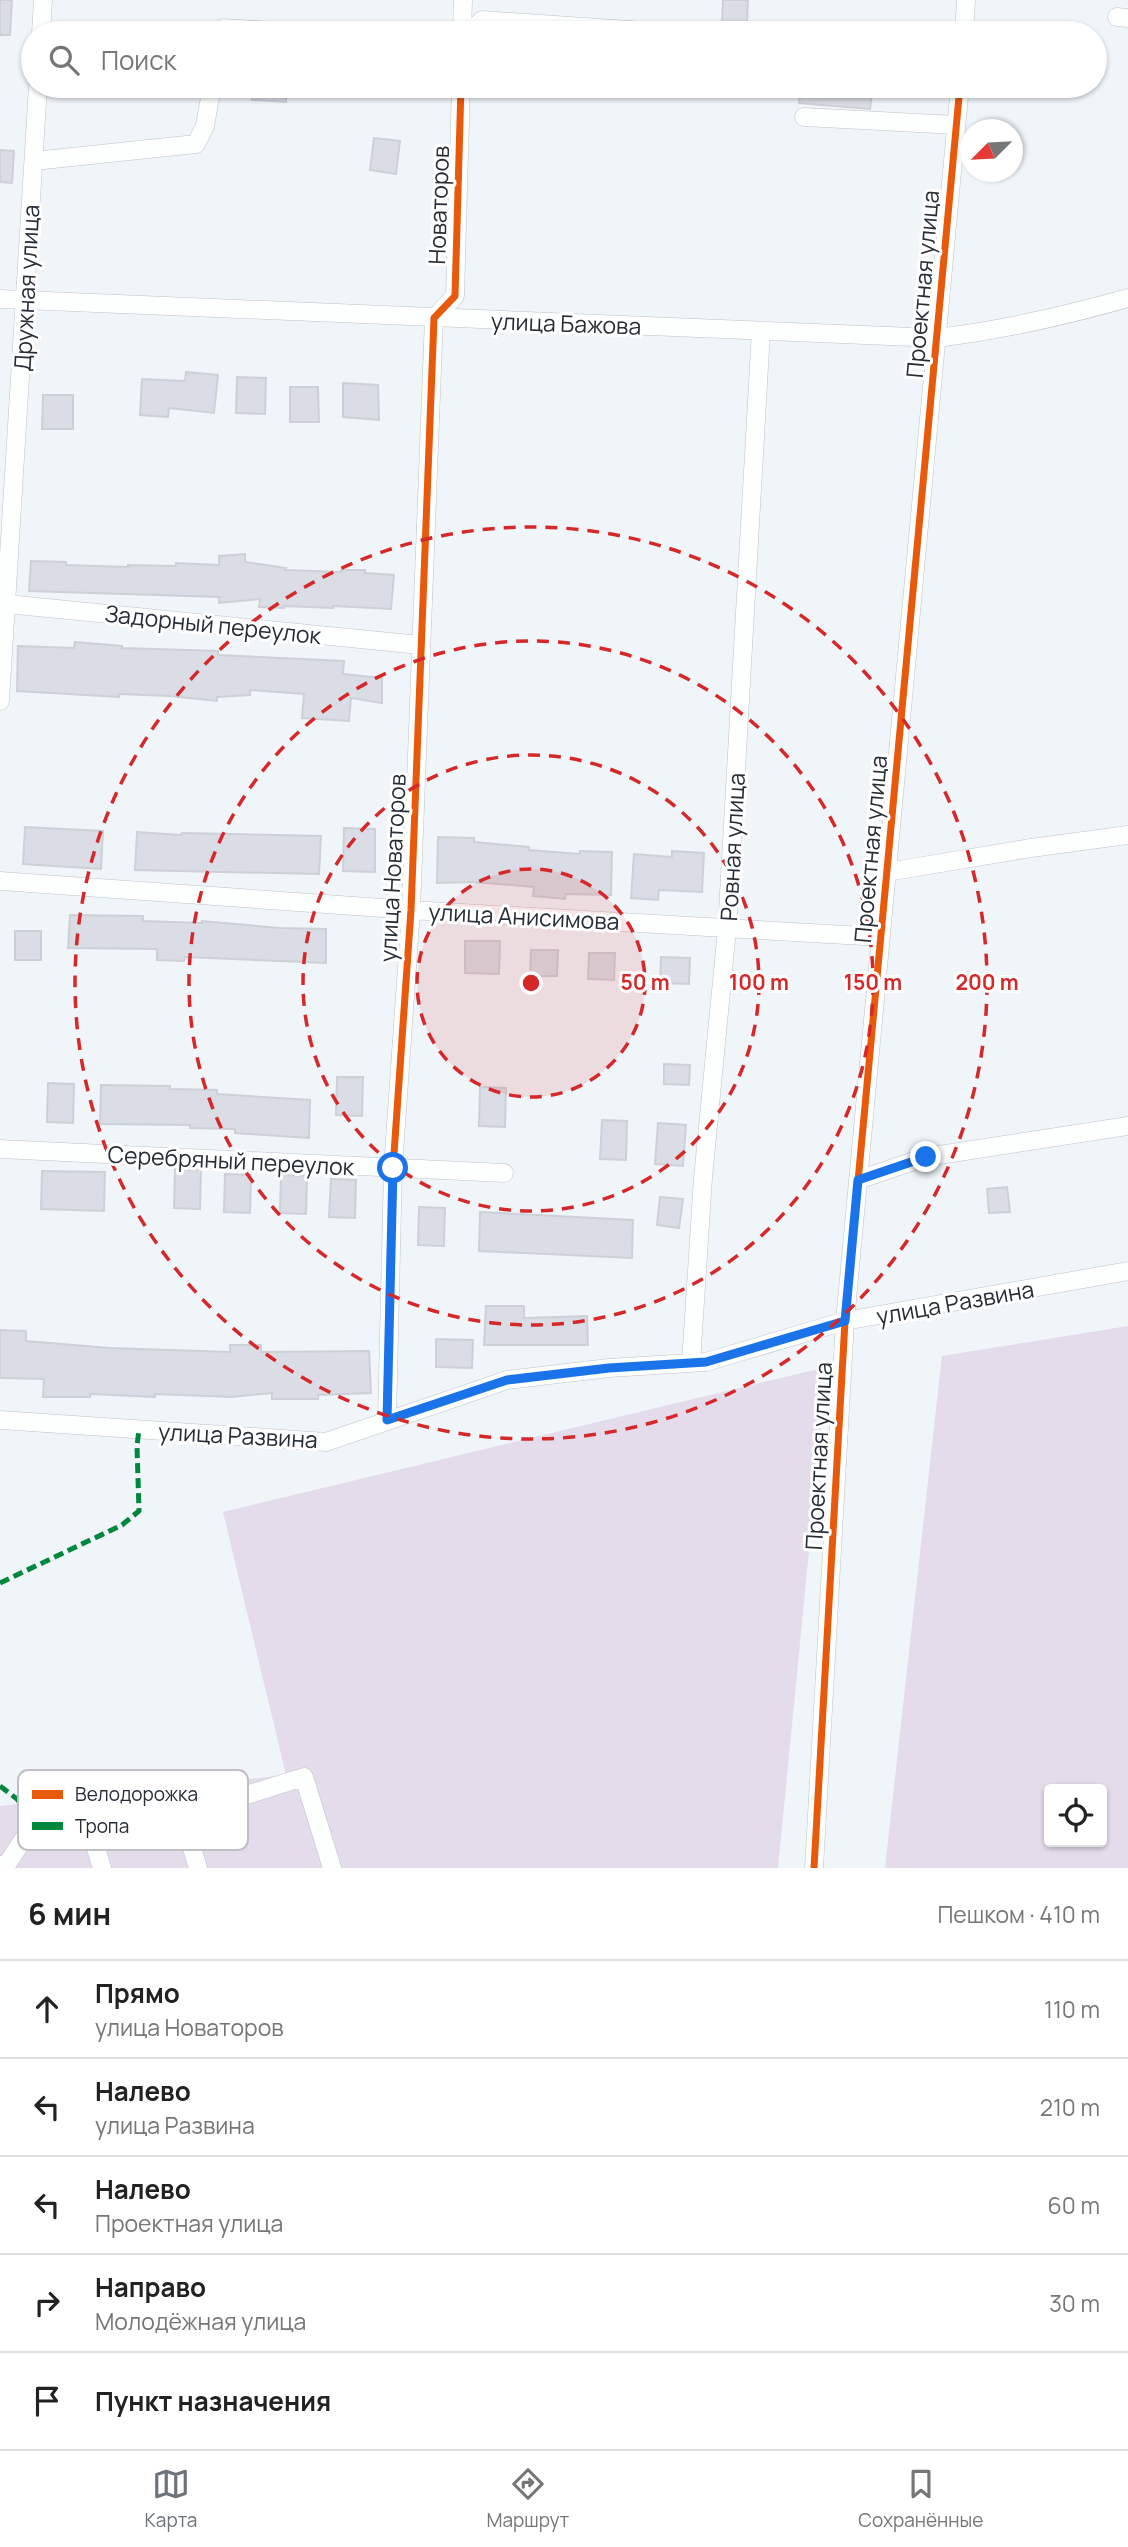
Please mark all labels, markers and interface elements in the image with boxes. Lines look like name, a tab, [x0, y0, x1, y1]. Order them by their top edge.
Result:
search box	[21, 21, 1107, 98]
icon: search	[45, 41, 83, 79]
text: Поиск	[101, 42, 176, 78]
north arrow	[960, 119, 1023, 182]
street label: Новаторов	[420, 145, 456, 265]
street label: Проектная улица	[898, 189, 946, 379]
street label: Дружная улица	[6, 204, 46, 372]
street label: улица Бажова	[490, 304, 642, 342]
street label: Задорный переулок	[103, 597, 323, 651]
street label: Проектная улица	[846, 754, 894, 944]
street label: Ровная улица	[712, 772, 752, 922]
street label: улица Новаторов	[371, 773, 413, 963]
street label: улица Анисимова	[428, 895, 620, 937]
text: 50 m	[620, 968, 670, 996]
text: 100 m	[729, 968, 789, 996]
text: 150 m	[844, 968, 902, 996]
text: 200 m	[955, 968, 1019, 996]
centre of rings	[519, 971, 543, 995]
street label: Серебряный переулок	[107, 1138, 356, 1182]
route end	[910, 1141, 941, 1172]
route start	[377, 1152, 408, 1183]
street label: улица Развина	[874, 1272, 1036, 1332]
street label: Проектная улица	[797, 1361, 839, 1551]
street label: улица Развина	[157, 1415, 319, 1455]
legend	[18, 1770, 248, 1850]
text: Велодорожка	[75, 1781, 198, 1807]
map controls	[1044, 1784, 1107, 1847]
button: locate	[1044, 1784, 1107, 1847]
text: Тропа	[75, 1813, 129, 1839]
text: 6 мин	[28, 1893, 111, 1934]
text: Пешком · 410 m	[937, 1898, 1100, 1930]
text: Прямо	[95, 1975, 180, 2011]
icon: ahead	[28, 1990, 66, 2028]
text: 110 m	[1044, 1993, 1100, 2025]
text: улица Новаторов	[95, 2011, 284, 2043]
text: Налево	[95, 2073, 191, 2109]
icon: left	[28, 2088, 66, 2126]
text: 210 m	[1040, 2091, 1100, 2123]
text: улица Развина	[95, 2109, 255, 2141]
text: Налево	[95, 2171, 191, 2207]
icon: left	[28, 2186, 66, 2224]
text: 60 m	[1048, 2189, 1100, 2221]
text: Проектная улица	[95, 2207, 283, 2239]
text: Направо	[95, 2269, 206, 2305]
icon: right	[28, 2284, 66, 2322]
text: 30 m	[1049, 2287, 1100, 2319]
text: Молодёжная улица	[95, 2305, 306, 2337]
icon: arrive	[28, 2382, 66, 2420]
text: Пункт назначения	[95, 2383, 331, 2419]
tab: Карта	[145, 2465, 197, 2533]
tab: Маршрут	[487, 2465, 569, 2533]
tab: Сохранённые	[858, 2465, 983, 2533]

